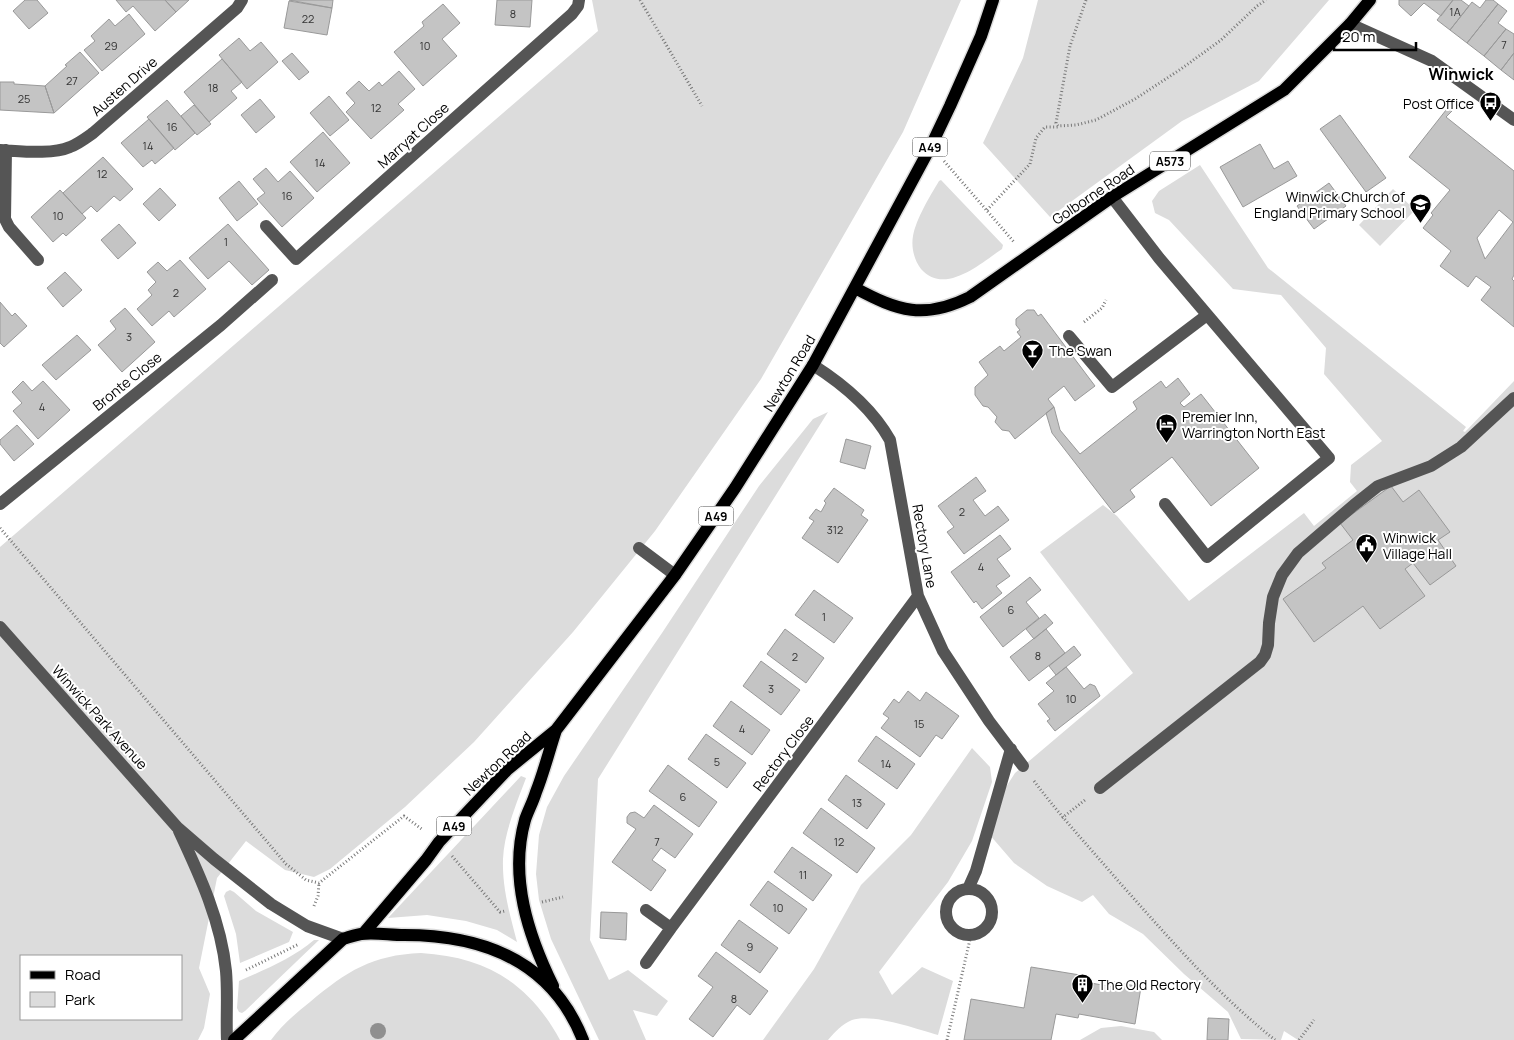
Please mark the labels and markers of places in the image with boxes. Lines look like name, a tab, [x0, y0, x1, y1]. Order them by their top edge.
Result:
bus stop icon: Post Office	[1478, 91, 1502, 122]
place label: Post Office	[1403, 94, 1474, 113]
place label: Winwick Church of England Primary School	[1254, 187, 1405, 222]
school or university icon: Winwick Church of England Primary School	[1409, 192, 1433, 223]
bar icon: The Swan	[1021, 338, 1045, 369]
place label: The Swan	[1049, 341, 1112, 360]
place label: Premier Inn, Warrington North East	[1182, 407, 1326, 442]
hotel icon: Premier Inn, Warrington North East	[1154, 412, 1178, 443]
place label: Winwick Village Hall	[1383, 528, 1452, 563]
public building icon: Winwick Village Hall	[1355, 533, 1379, 564]
building icon: The Old Rectory	[1070, 972, 1094, 1003]
place label: The Old Rectory	[1098, 975, 1201, 994]

